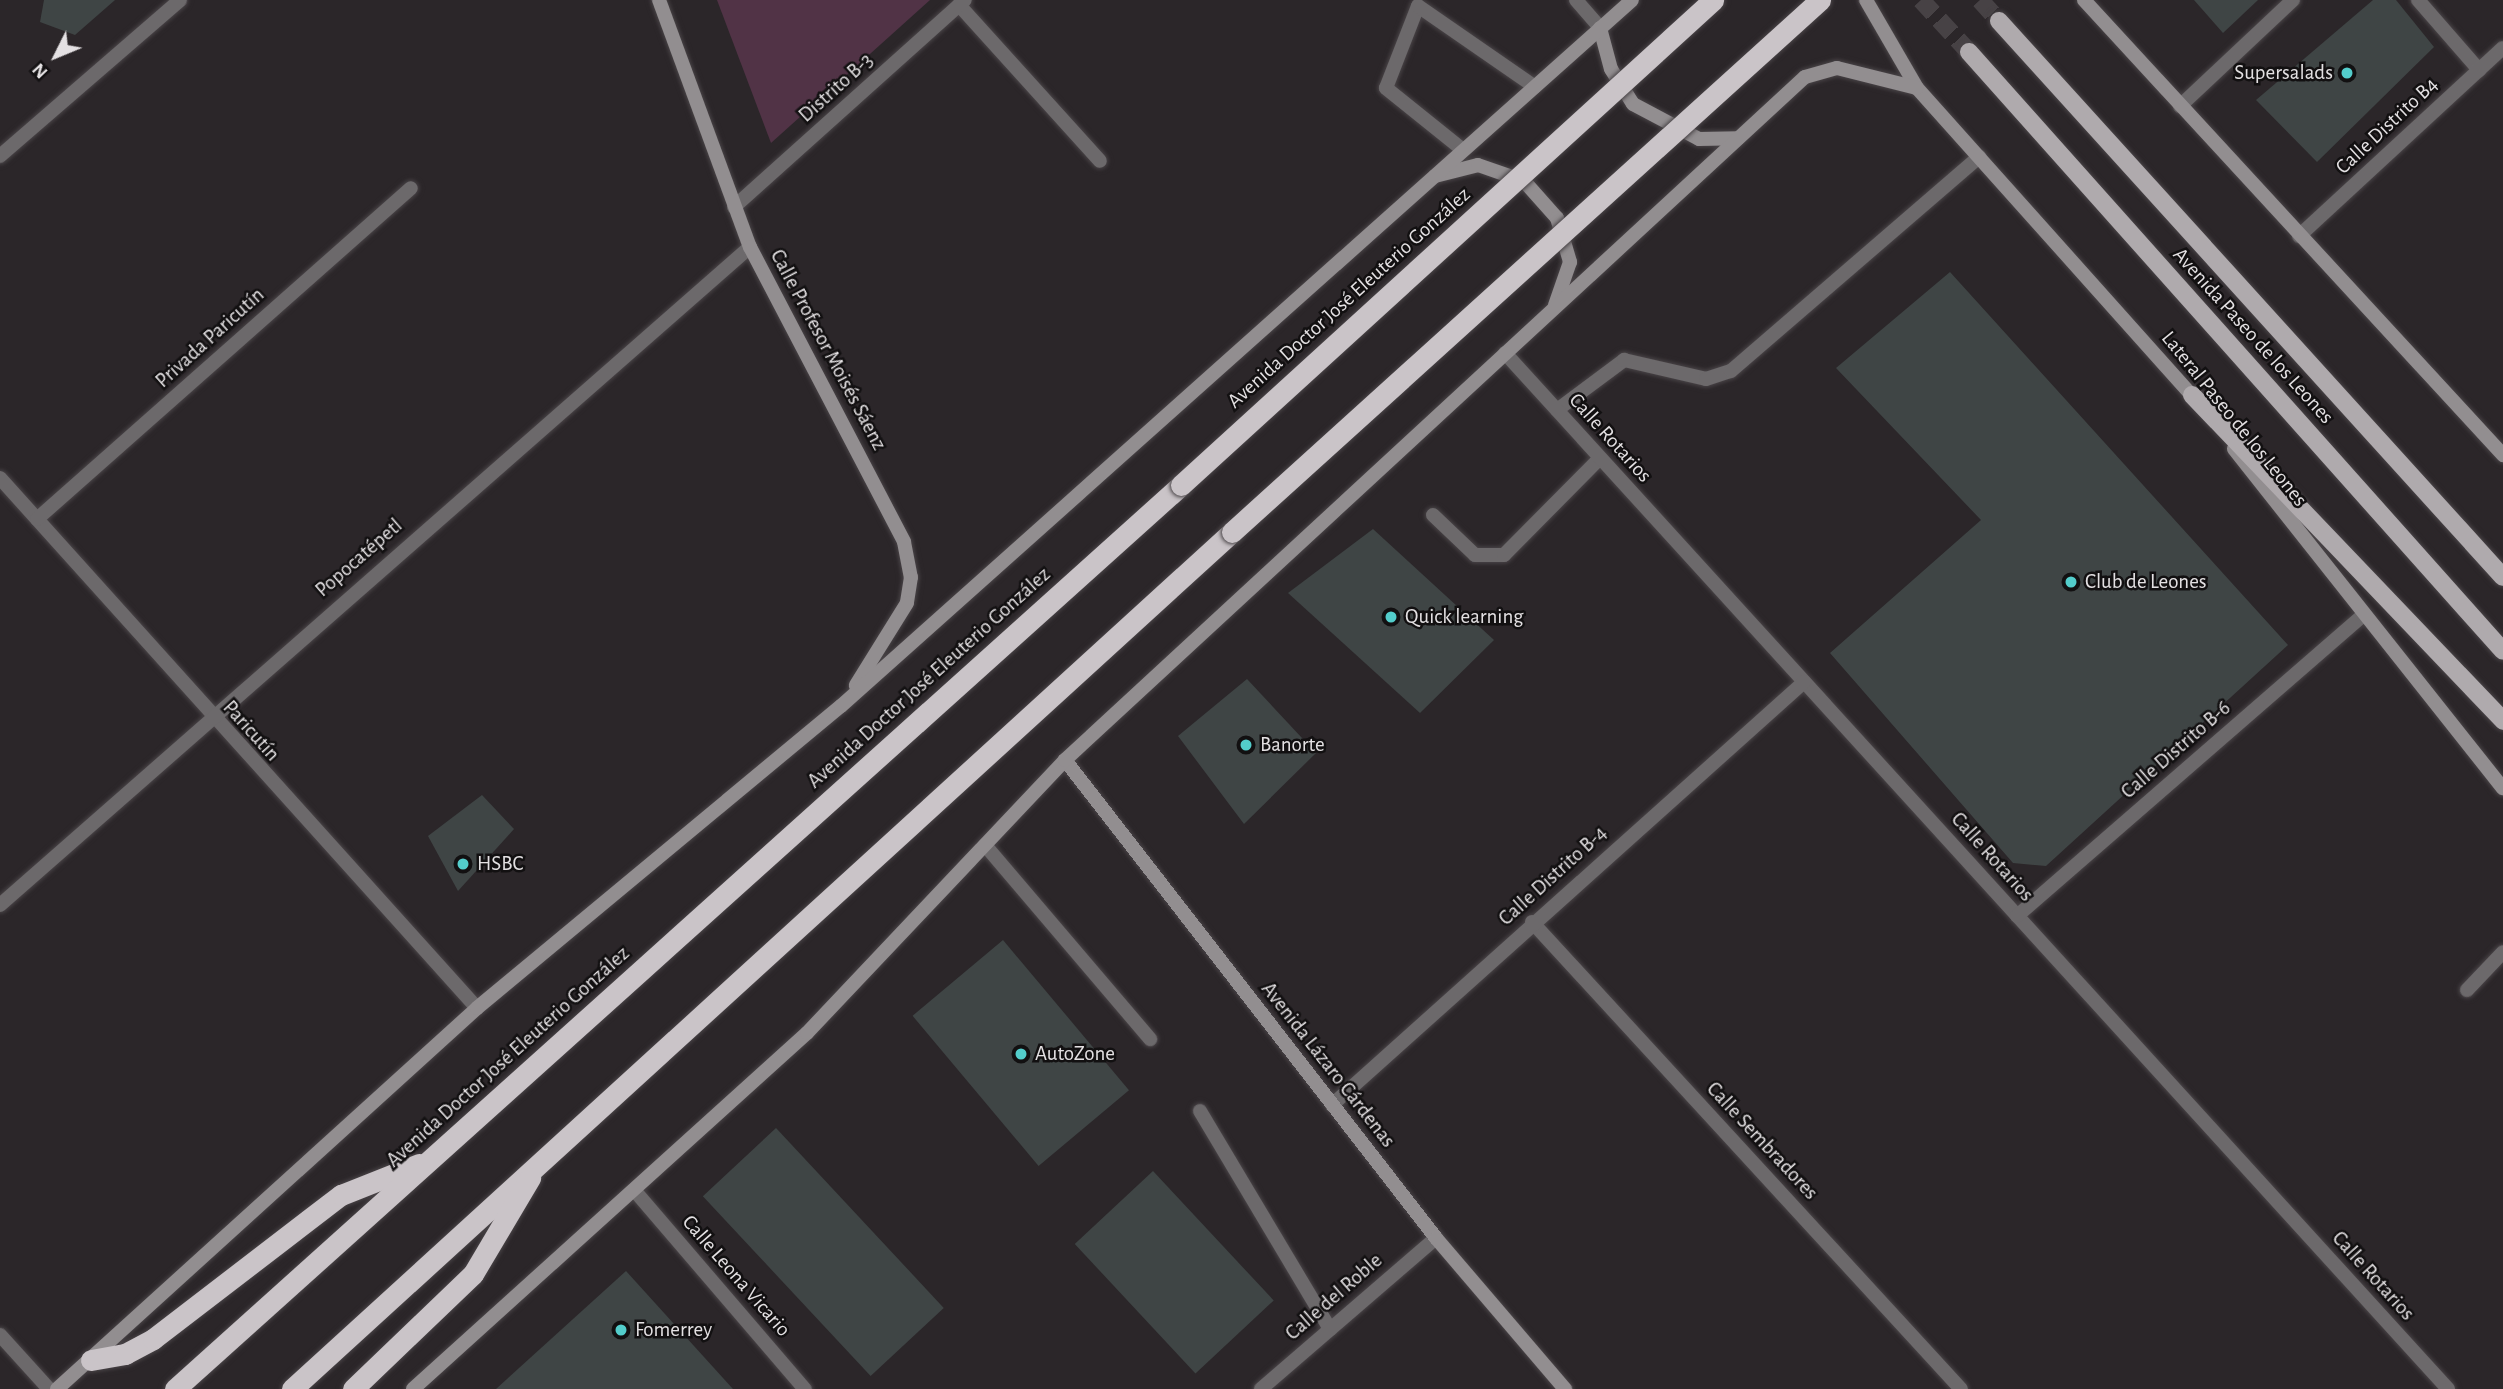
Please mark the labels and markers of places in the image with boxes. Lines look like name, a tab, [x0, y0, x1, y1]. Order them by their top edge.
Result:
place label: Supersalads	[2234, 60, 2333, 86]
marker: Supersalads	[2339, 65, 2355, 81]
place label: Club de Leones	[2085, 569, 2207, 595]
marker: Club de Leones	[2063, 574, 2079, 590]
place label: Quick learning	[1405, 604, 1523, 630]
marker: Quick learning	[1383, 609, 1399, 625]
place label: Banorte	[1260, 732, 1325, 758]
marker: Banorte	[1238, 737, 1254, 753]
place label: HSBC	[477, 851, 523, 877]
marker: HSBC	[455, 856, 471, 872]
place label: AutoZone	[1035, 1041, 1115, 1067]
marker: AutoZone	[1013, 1046, 1029, 1062]
place label: Fomerrey	[635, 1317, 712, 1343]
marker: Fomerrey	[613, 1322, 629, 1338]

